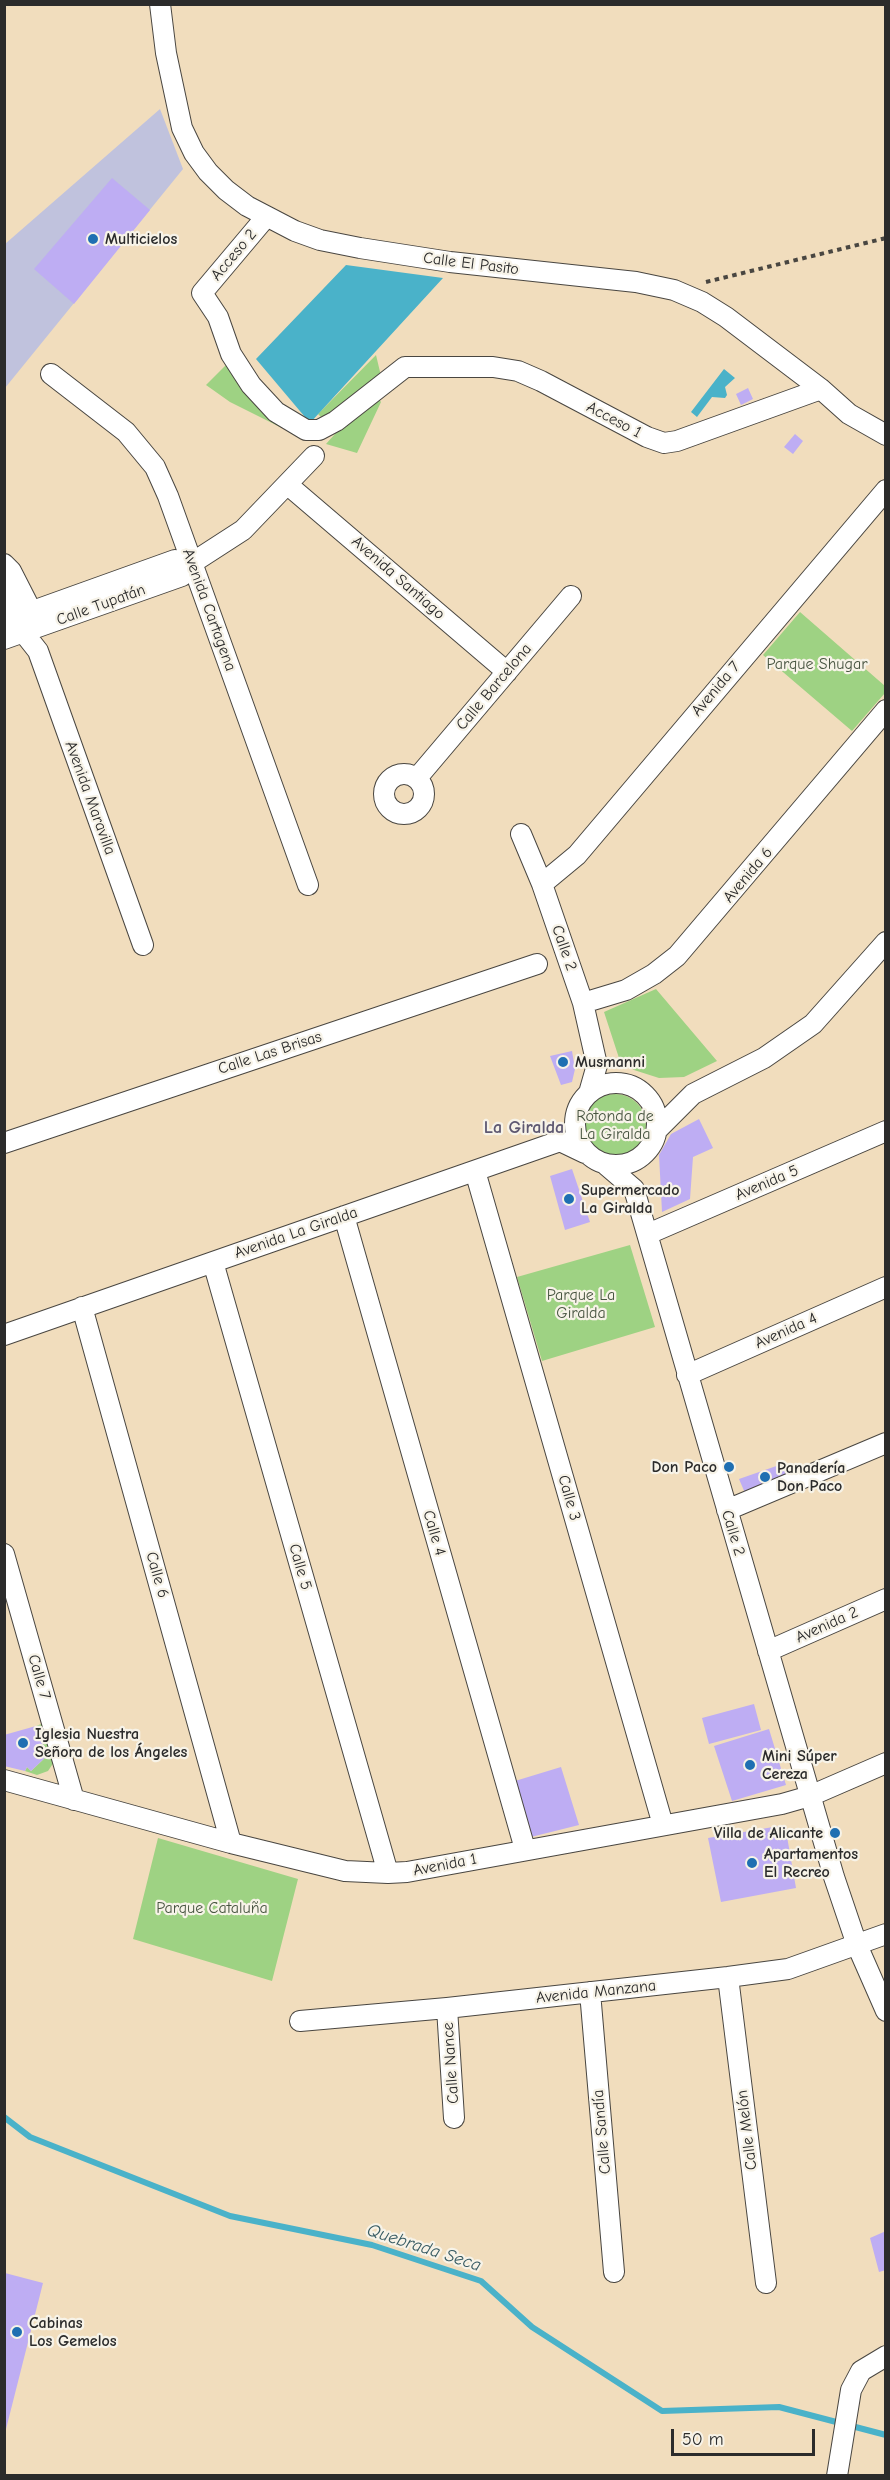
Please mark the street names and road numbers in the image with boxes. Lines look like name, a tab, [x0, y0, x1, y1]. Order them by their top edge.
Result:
street label: Acceso 2	[207, 225, 261, 285]
street label: Calle El Pasito	[422, 249, 520, 279]
street label: Acceso 1	[583, 398, 645, 442]
street label: Avenida Santiago	[347, 532, 449, 624]
street label: Avenida Cartagena	[178, 546, 240, 674]
street label: Calle Tupatán	[54, 580, 148, 630]
street label: Calle Barcelona	[452, 640, 536, 734]
street label: Avenida 7	[687, 658, 745, 720]
street label: Avenida Maravilla	[60, 738, 120, 858]
street label: Avenida 6	[719, 843, 777, 907]
street label: Calle 2	[547, 923, 581, 973]
street label: Calle Las Brisas	[216, 1027, 324, 1079]
street label: Avenida 5	[732, 1161, 802, 1205]
street label: Avenida La Giralda	[232, 1203, 360, 1263]
street label: Avenida 4	[752, 1309, 820, 1353]
street label: Calle 3	[553, 1473, 585, 1523]
street label: Calle 4	[418, 1508, 450, 1558]
street label: Calle 2	[717, 1508, 749, 1558]
street label: Calle 5	[284, 1542, 316, 1592]
street label: Calle 6	[141, 1550, 173, 1600]
street label: Avenida 2	[793, 1603, 861, 1647]
street label: Calle 7	[23, 1652, 55, 1702]
street label: Avenida 1	[411, 1849, 479, 1881]
street label: Avenida Manzana	[535, 1976, 657, 2008]
street label: Calle Nance	[439, 2022, 463, 2104]
street label: Calle Sandía	[589, 2089, 615, 2175]
street label: Calle Melón	[733, 2089, 761, 2171]

